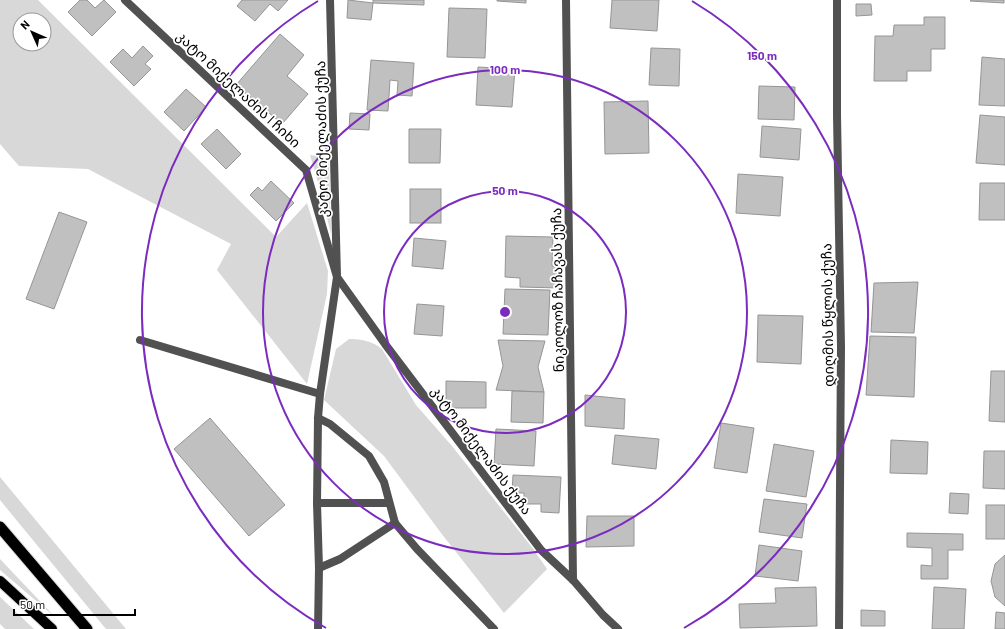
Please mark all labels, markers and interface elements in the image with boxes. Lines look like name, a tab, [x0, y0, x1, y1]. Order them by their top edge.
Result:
north arrow	[12, 12, 52, 52]
text: N	[17, 17, 32, 32]
street label: კატო მიქელაძის I ჩიხი	[173, 27, 304, 152]
text: 150 m	[747, 48, 777, 62]
street label: კატო მიქელაძის ქუჩა	[311, 61, 332, 217]
text: 100 m	[490, 62, 520, 76]
text: 50 m	[492, 183, 518, 197]
street label: ნიკოლოზ ჩაჩავას ქუჩა	[547, 207, 568, 373]
street label: დიღმის წყლის ქუჩა	[817, 243, 838, 387]
centre of rings	[498, 305, 512, 319]
street label: კატო მიქელაძის ქუჩა	[427, 382, 536, 518]
scale bar	[14, 591, 135, 617]
text: 50 m	[20, 597, 45, 611]

